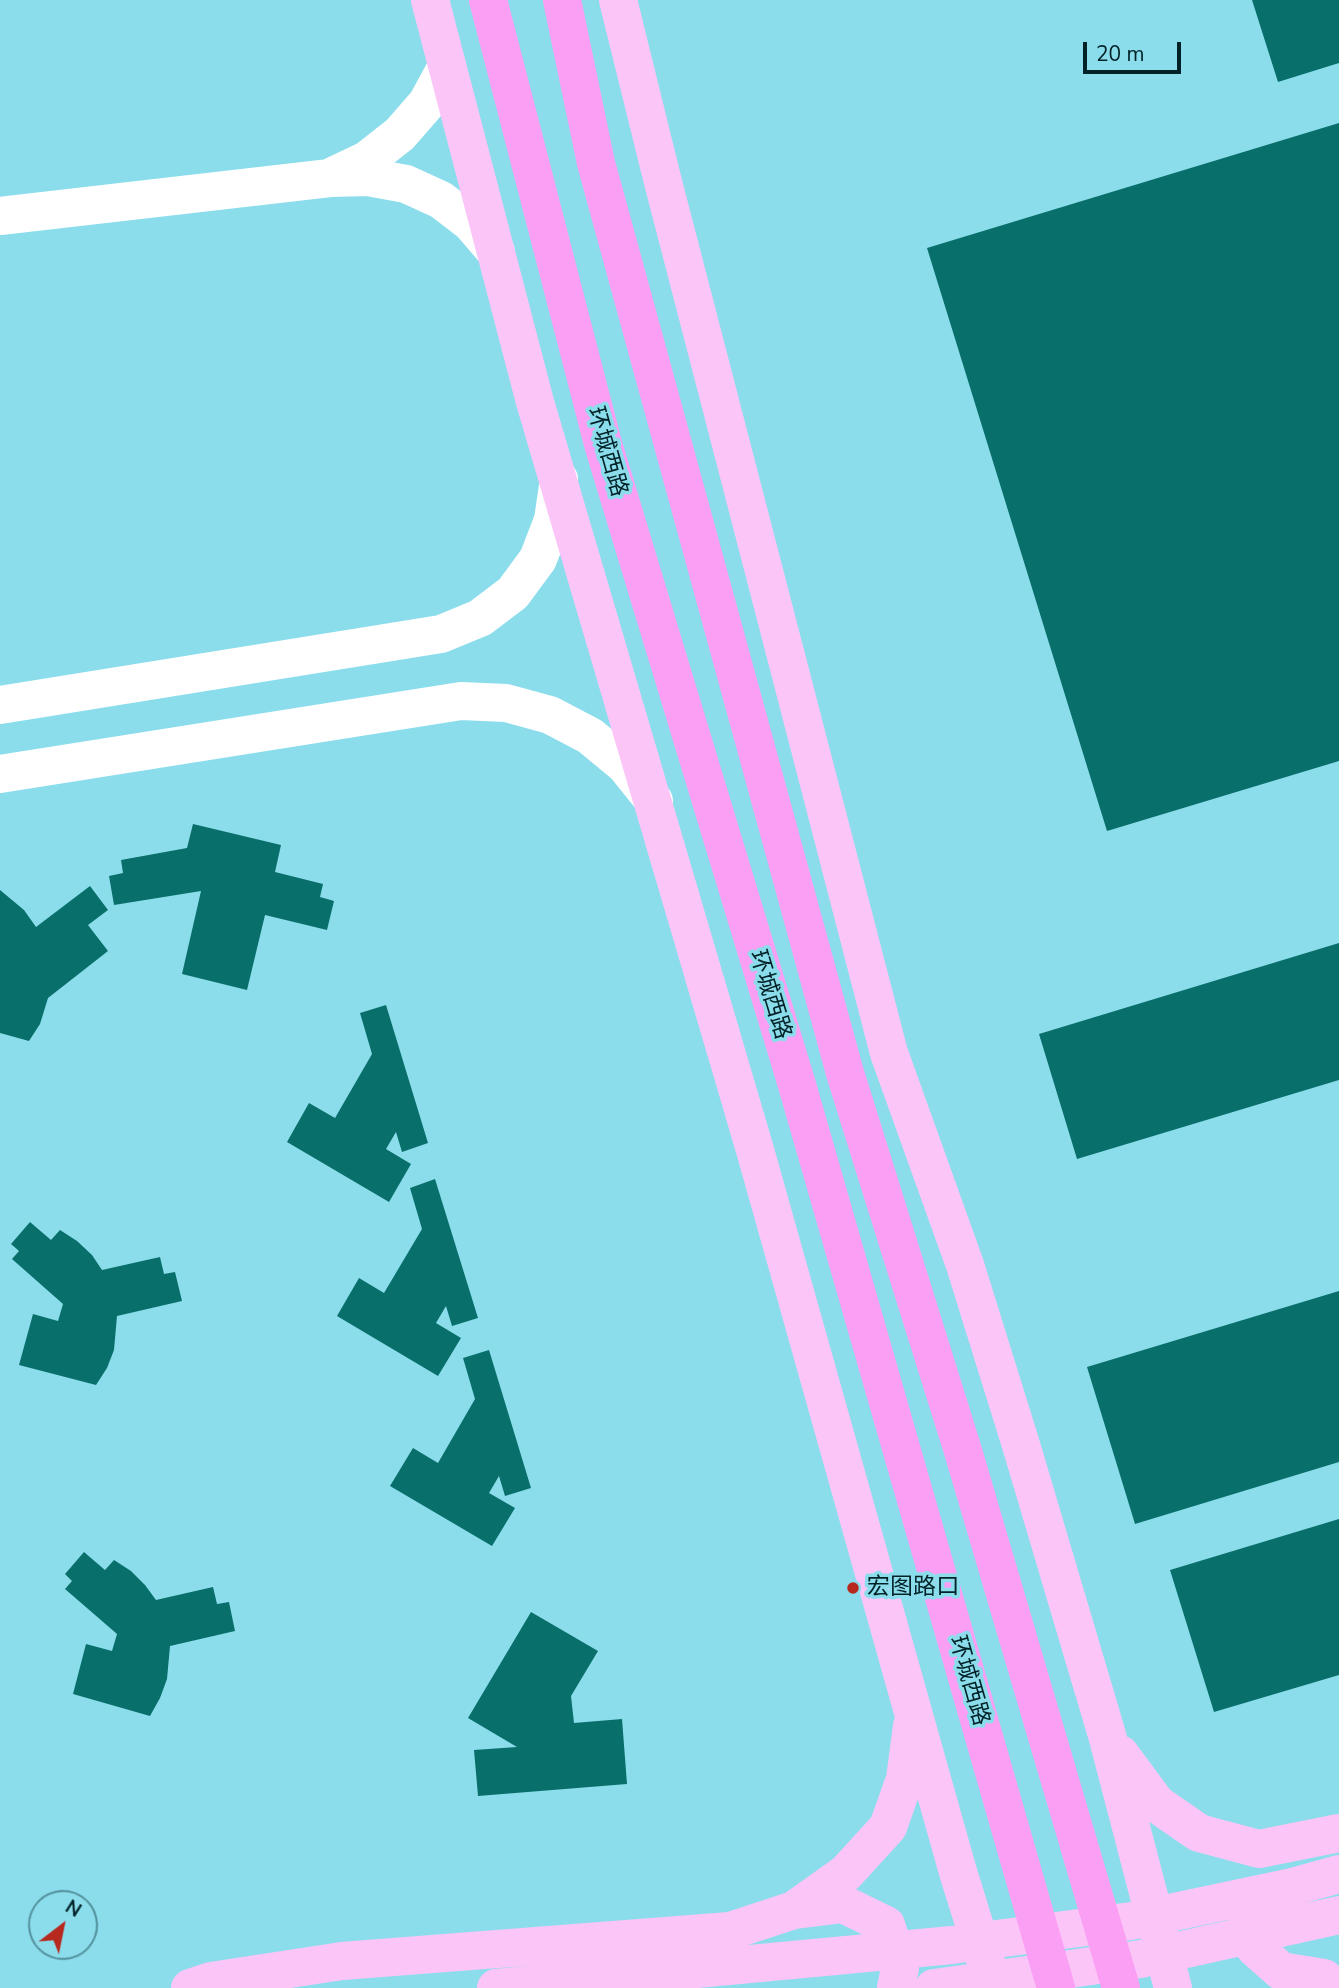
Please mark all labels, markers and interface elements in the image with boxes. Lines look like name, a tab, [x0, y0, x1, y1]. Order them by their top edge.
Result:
scale bar	[1087, 28, 1185, 72]
text: 20 m	[1096, 40, 1145, 68]
street label: 环城西路	[580, 404, 632, 500]
street label: 环城西路	[742, 947, 796, 1043]
place label: 宏图路口	[867, 1574, 959, 1602]
marker: 宏图路口	[845, 1580, 861, 1596]
street label: 环城西路	[942, 1633, 994, 1729]
north arrow	[28, 1890, 98, 1960]
text: N	[60, 1894, 86, 1924]

